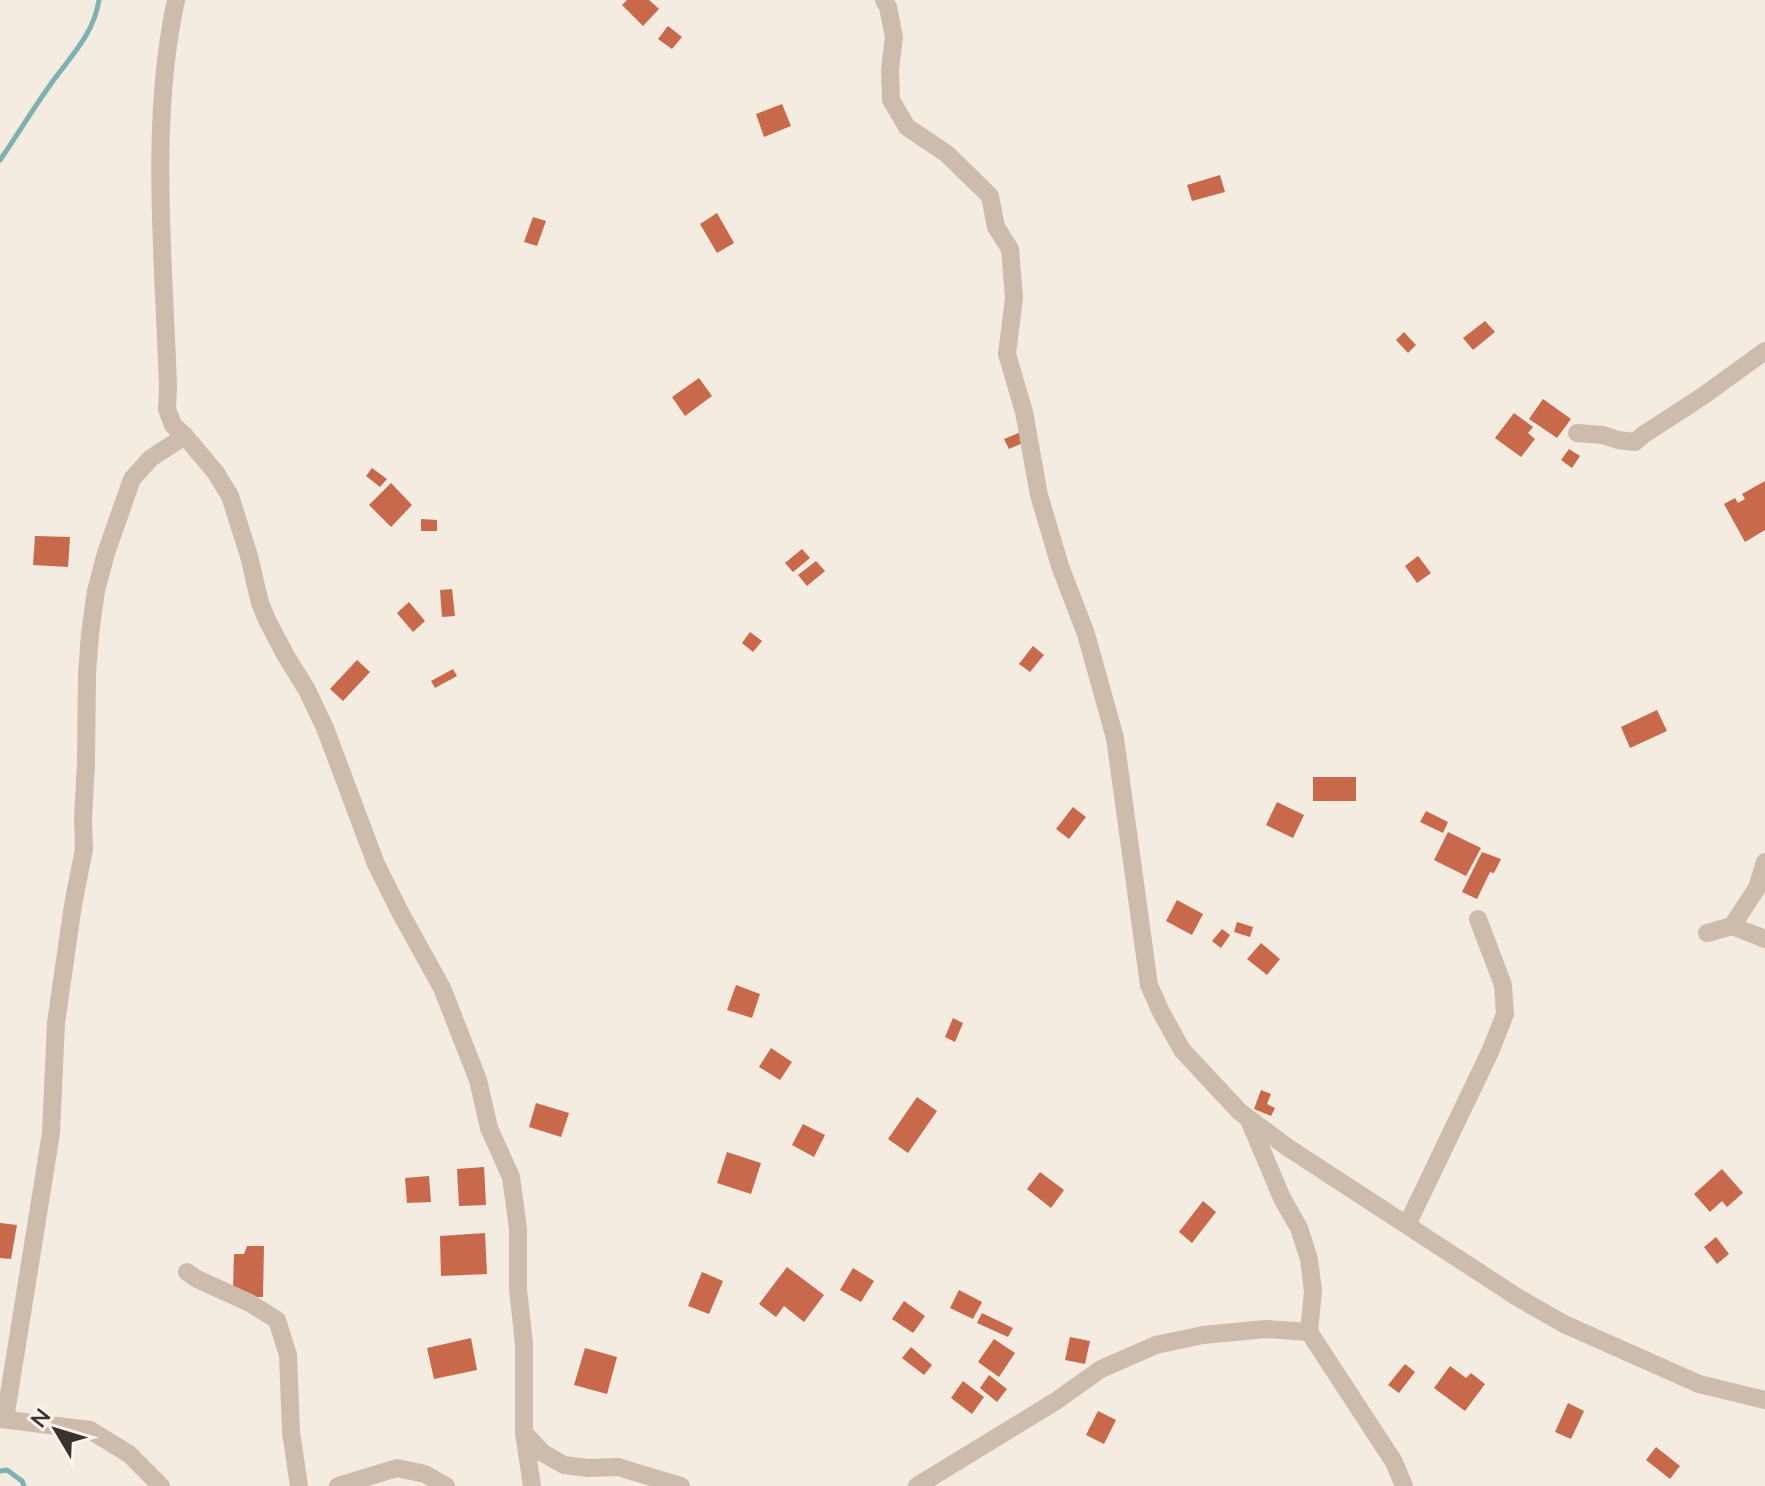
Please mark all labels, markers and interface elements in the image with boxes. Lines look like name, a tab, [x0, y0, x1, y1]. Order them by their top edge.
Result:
north arrow	[16, 1390, 96, 1470]
text: N	[24, 1403, 56, 1433]

